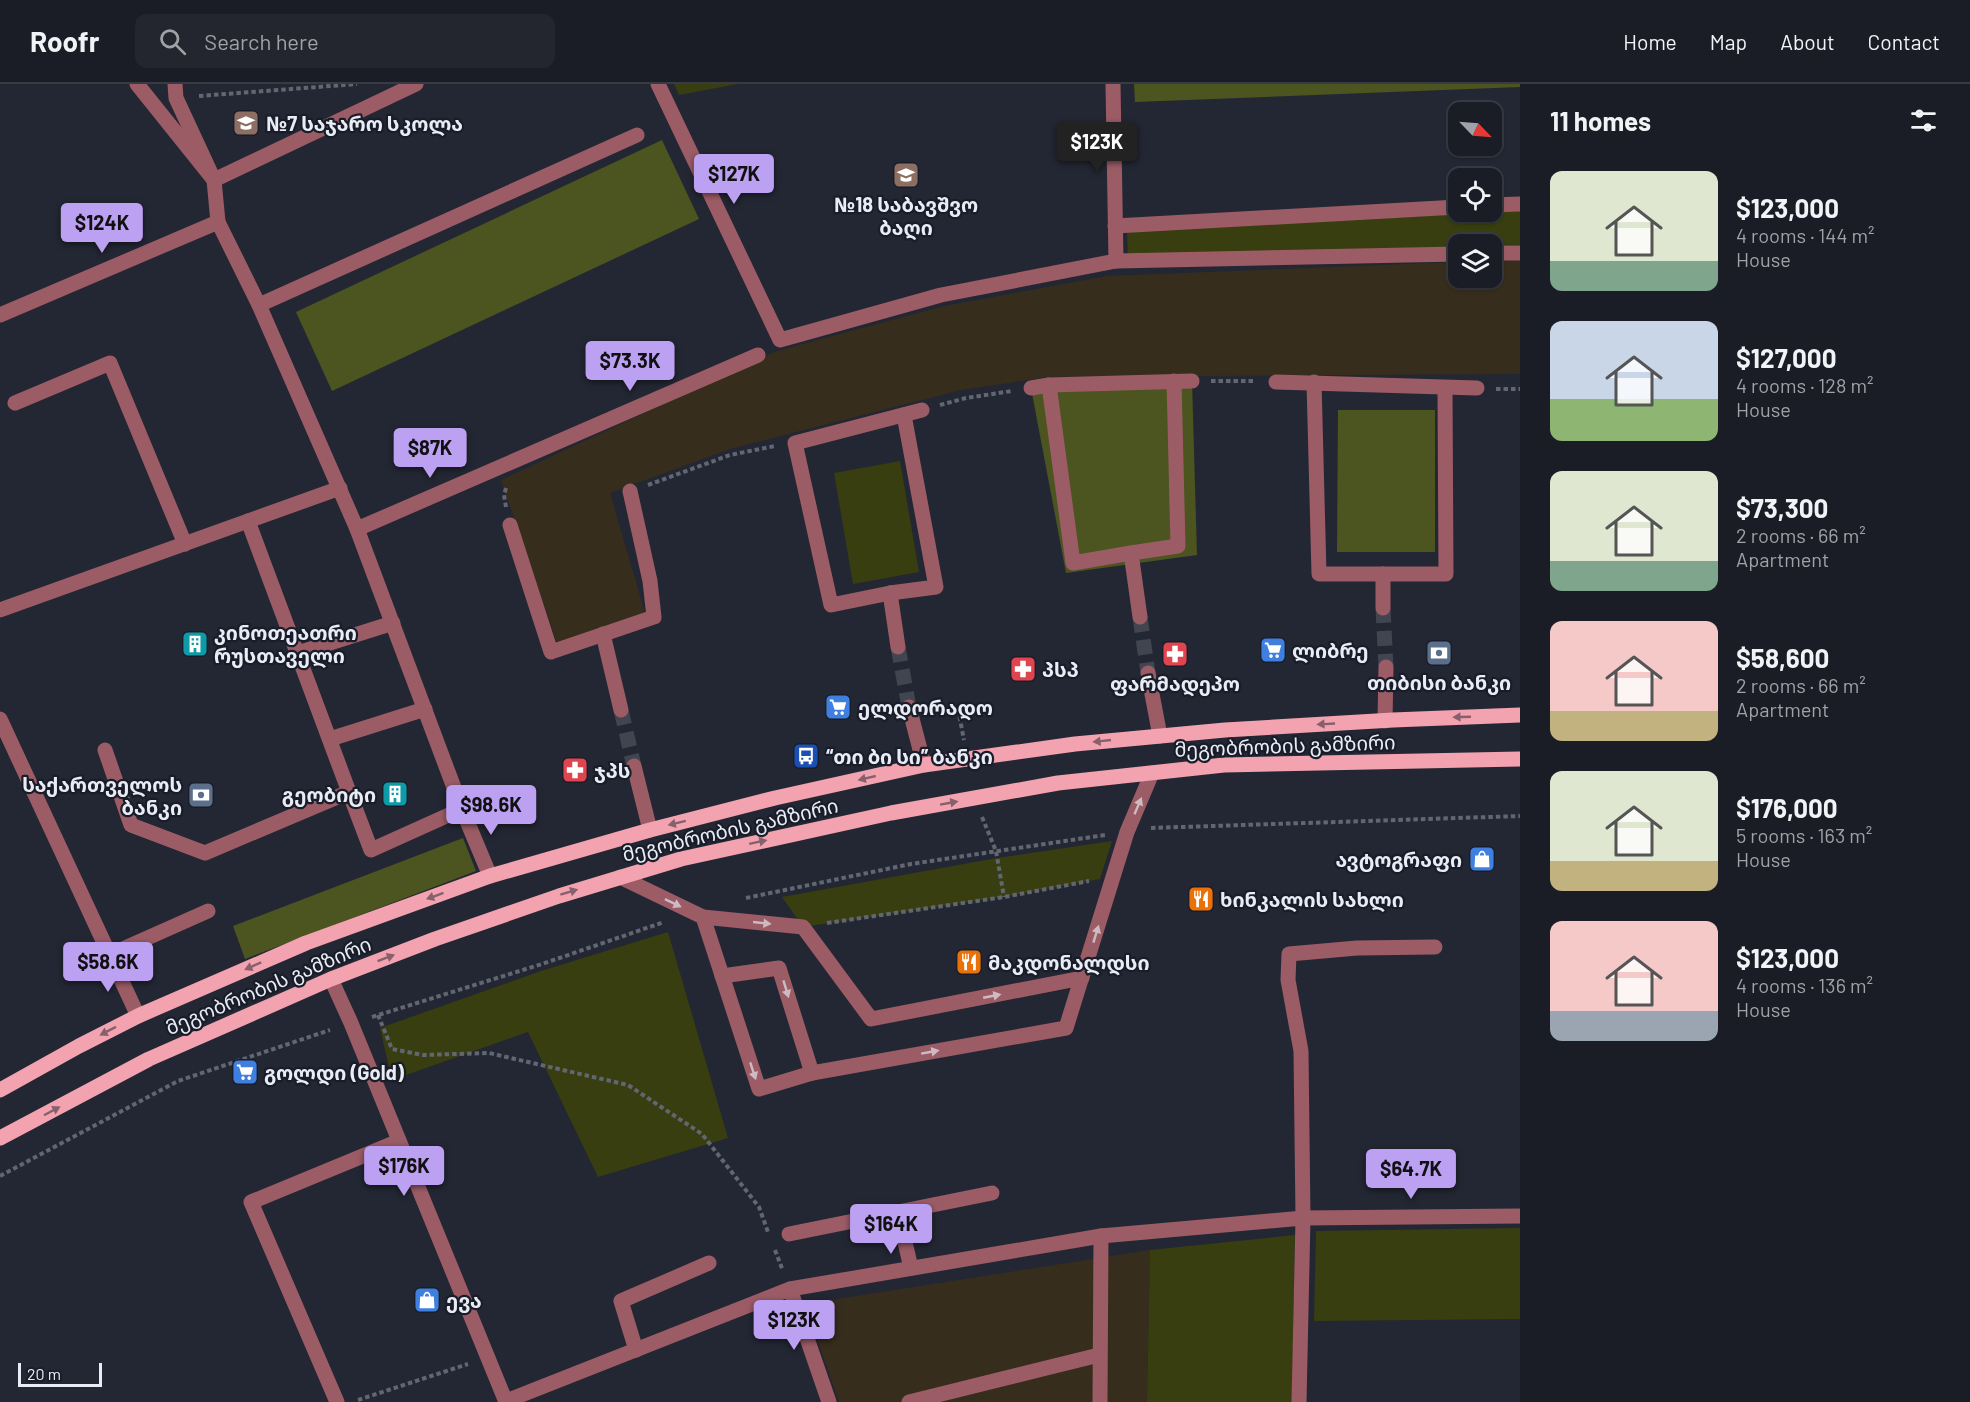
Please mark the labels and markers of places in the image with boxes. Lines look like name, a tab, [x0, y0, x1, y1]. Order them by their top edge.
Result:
school or university icon: №7 საჯარო სკოლა	[231, 108, 261, 138]
place label: №7 საჯარო სკოლა	[266, 111, 463, 136]
pin: $123K	[1055, 122, 1139, 173]
pin: $127K	[692, 154, 776, 205]
school or university icon: №18 საბავშვო ბაღი	[891, 160, 921, 190]
place label: №18 საბავშვო ბაღი	[834, 192, 978, 241]
pin: $124K	[60, 203, 144, 254]
pin: $73.3K	[581, 341, 679, 392]
pin: $87K	[394, 428, 466, 479]
place label: კინოთეათრი რუსთაველი	[214, 620, 357, 668]
building icon: კინოთეათრი რუსთაველი	[180, 629, 210, 659]
supermarket icon: ლიბრე	[1258, 635, 1288, 665]
place label: ლიბრე	[1292, 638, 1369, 663]
bank icon: თიბისი ბანკი	[1424, 638, 1454, 668]
pharmacy icon: ფარმადეპო	[1160, 639, 1190, 669]
pharmacy icon: პსპ	[1008, 654, 1038, 684]
place label: პსპ	[1042, 657, 1079, 681]
place label: თიბისი ბანკი	[1367, 670, 1511, 695]
place label: ფარმადეპო	[1110, 671, 1240, 697]
supermarket icon: ელდორადო	[823, 692, 853, 722]
place label: ელდორადო	[858, 695, 993, 721]
bus stop icon: “თი ბი სი” ბანკი	[791, 741, 821, 771]
place label: “თი ბი სი” ბანკი	[826, 744, 993, 769]
pharmacy icon: ჯპს	[560, 755, 590, 785]
place label: ჯპს	[594, 758, 630, 783]
place label: საქართველოს ბანკი	[22, 772, 182, 820]
building icon: გეობიტი	[380, 779, 410, 809]
bank icon: საქართველოს ბანკი	[186, 780, 216, 810]
place label: გეობიტი	[282, 782, 376, 807]
pin: $98.6K	[442, 785, 540, 836]
shop icon: ავტოგრაფი	[1467, 844, 1497, 874]
place label: ავტოგრაფი	[1335, 847, 1462, 872]
restaurant icon: ხინკალის სახლი	[1186, 884, 1216, 914]
place label: ხინკალის სახლი	[1220, 887, 1404, 912]
pin: $58.6K	[59, 942, 157, 993]
restaurant icon: მაკდონალდსი	[954, 947, 984, 977]
place label: მაკდონალდსი	[988, 950, 1150, 976]
supermarket icon: გოლდი (Gold)	[230, 1057, 260, 1087]
place label: გოლდი (Gold)	[264, 1060, 404, 1086]
pin: $176K	[362, 1146, 446, 1197]
pin: $64.7K	[1362, 1149, 1460, 1200]
pin: $164K	[849, 1204, 933, 1255]
shop icon: ევა	[412, 1285, 442, 1315]
place label: ევა	[446, 1288, 482, 1313]
pin: $123K	[752, 1300, 836, 1351]

